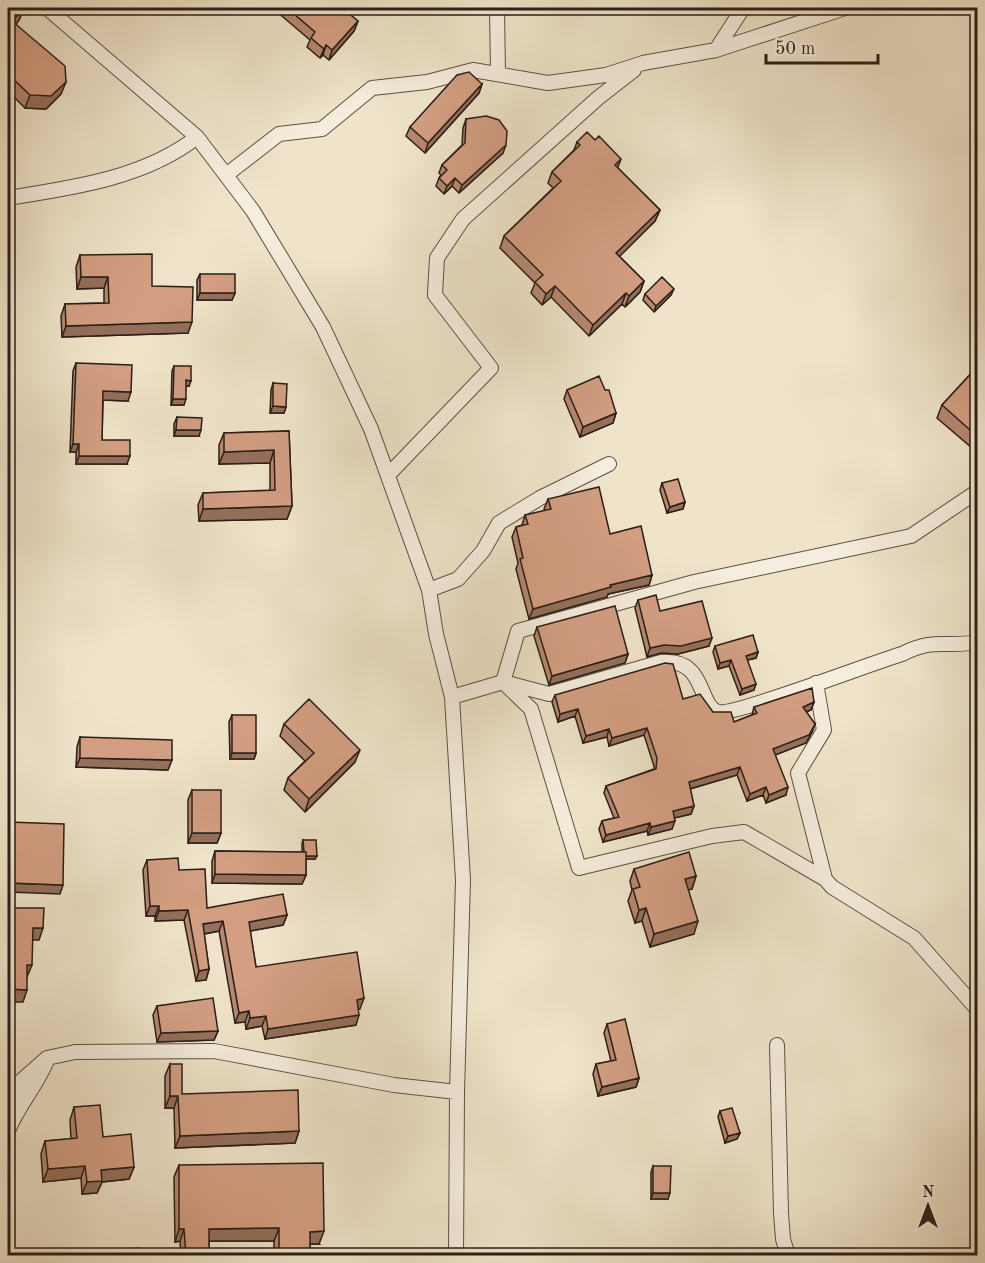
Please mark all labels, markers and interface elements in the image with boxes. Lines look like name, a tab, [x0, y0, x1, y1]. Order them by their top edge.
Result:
scale bar	[766, 27, 878, 65]
text: 50 m	[775, 40, 815, 58]
north arrow	[898, 1176, 958, 1236]
text: N	[922, 1185, 935, 1201]

